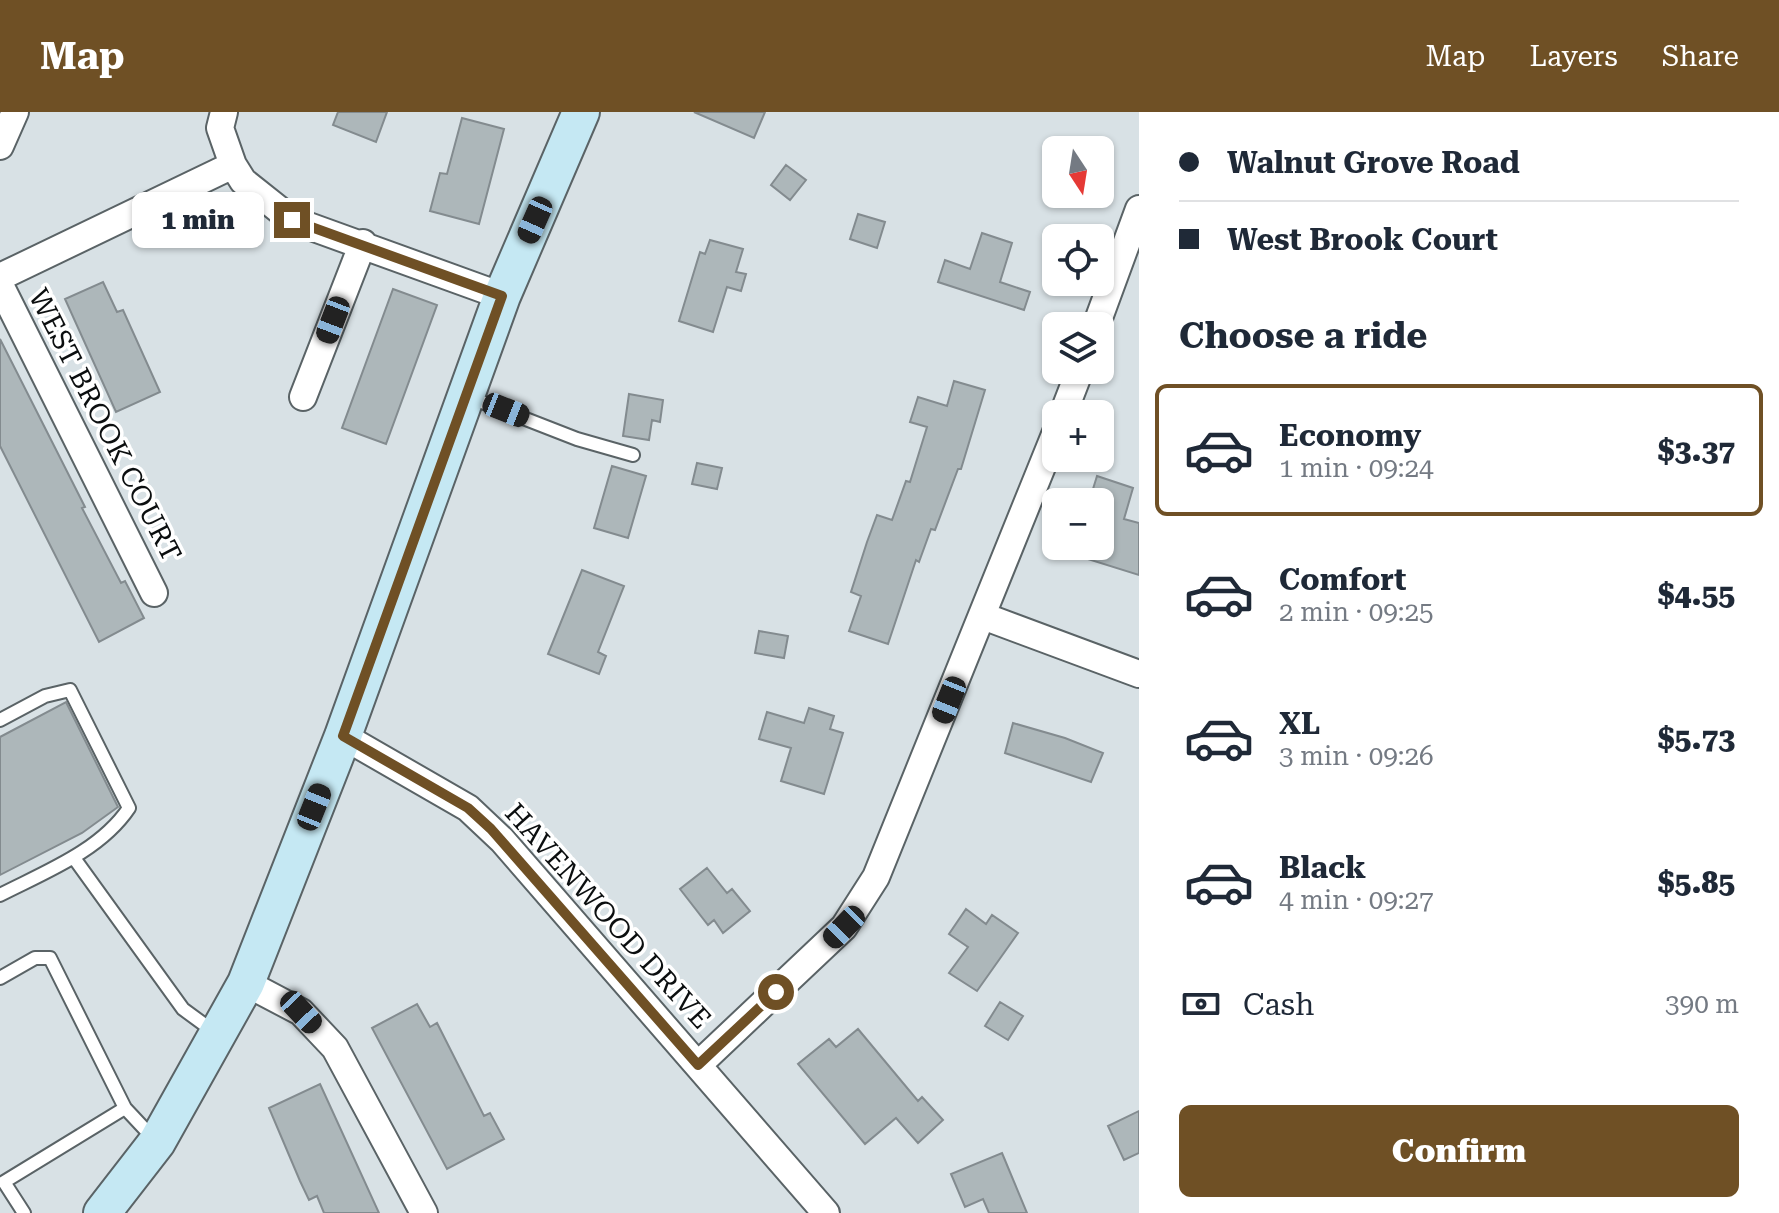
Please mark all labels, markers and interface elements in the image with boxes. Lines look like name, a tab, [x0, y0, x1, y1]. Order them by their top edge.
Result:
text: Map	[40, 34, 125, 78]
text: Map	[1426, 40, 1485, 73]
text: Layers	[1529, 40, 1618, 73]
text: Share	[1662, 40, 1739, 73]
north arrow	[1042, 136, 1114, 208]
map controls	[1042, 136, 1114, 560]
text: Walnut Grove Road	[1227, 145, 1520, 180]
callout: 1 min	[132, 192, 264, 248]
car	[514, 193, 556, 247]
route end	[274, 202, 310, 238]
text: 1 min	[161, 205, 235, 235]
text: West Brook Court	[1227, 222, 1498, 257]
button: locate	[1042, 224, 1114, 296]
street label: WEST BROOK COURT	[22, 283, 188, 567]
car	[313, 293, 353, 347]
button: layers	[1042, 312, 1114, 384]
text: Choose a ride	[1179, 315, 1427, 357]
car	[479, 390, 533, 430]
button: +	[1042, 400, 1114, 472]
icon: car	[1183, 414, 1255, 486]
text: Economy	[1279, 418, 1421, 453]
text: $3.37	[1658, 433, 1735, 468]
text: 1 min · 09:24	[1279, 453, 1434, 483]
button: −	[1042, 488, 1114, 560]
icon: car	[1183, 558, 1255, 630]
text: Comfort	[1279, 562, 1406, 597]
text: $4.55	[1658, 577, 1735, 612]
text: 2 min · 09:25	[1279, 597, 1434, 627]
car	[929, 673, 969, 727]
icon: car	[1183, 702, 1255, 774]
text: XL	[1279, 706, 1320, 741]
text: $5.73	[1658, 721, 1735, 756]
text: 3 min · 09:26	[1279, 741, 1434, 771]
car	[294, 780, 334, 834]
street label: HAVENWOOD DRIVE	[498, 797, 718, 1035]
icon: car	[1183, 846, 1255, 918]
text: Black	[1279, 850, 1366, 885]
text: $5.85	[1658, 865, 1735, 900]
text: 4 min · 09:27	[1279, 885, 1434, 915]
car	[819, 901, 869, 953]
route start	[758, 974, 794, 1010]
icon: cash	[1179, 982, 1223, 1026]
car	[276, 986, 326, 1038]
text: Cash	[1243, 987, 1314, 1022]
text: 390 m	[1665, 989, 1739, 1019]
button: Confirm	[1179, 1105, 1739, 1197]

